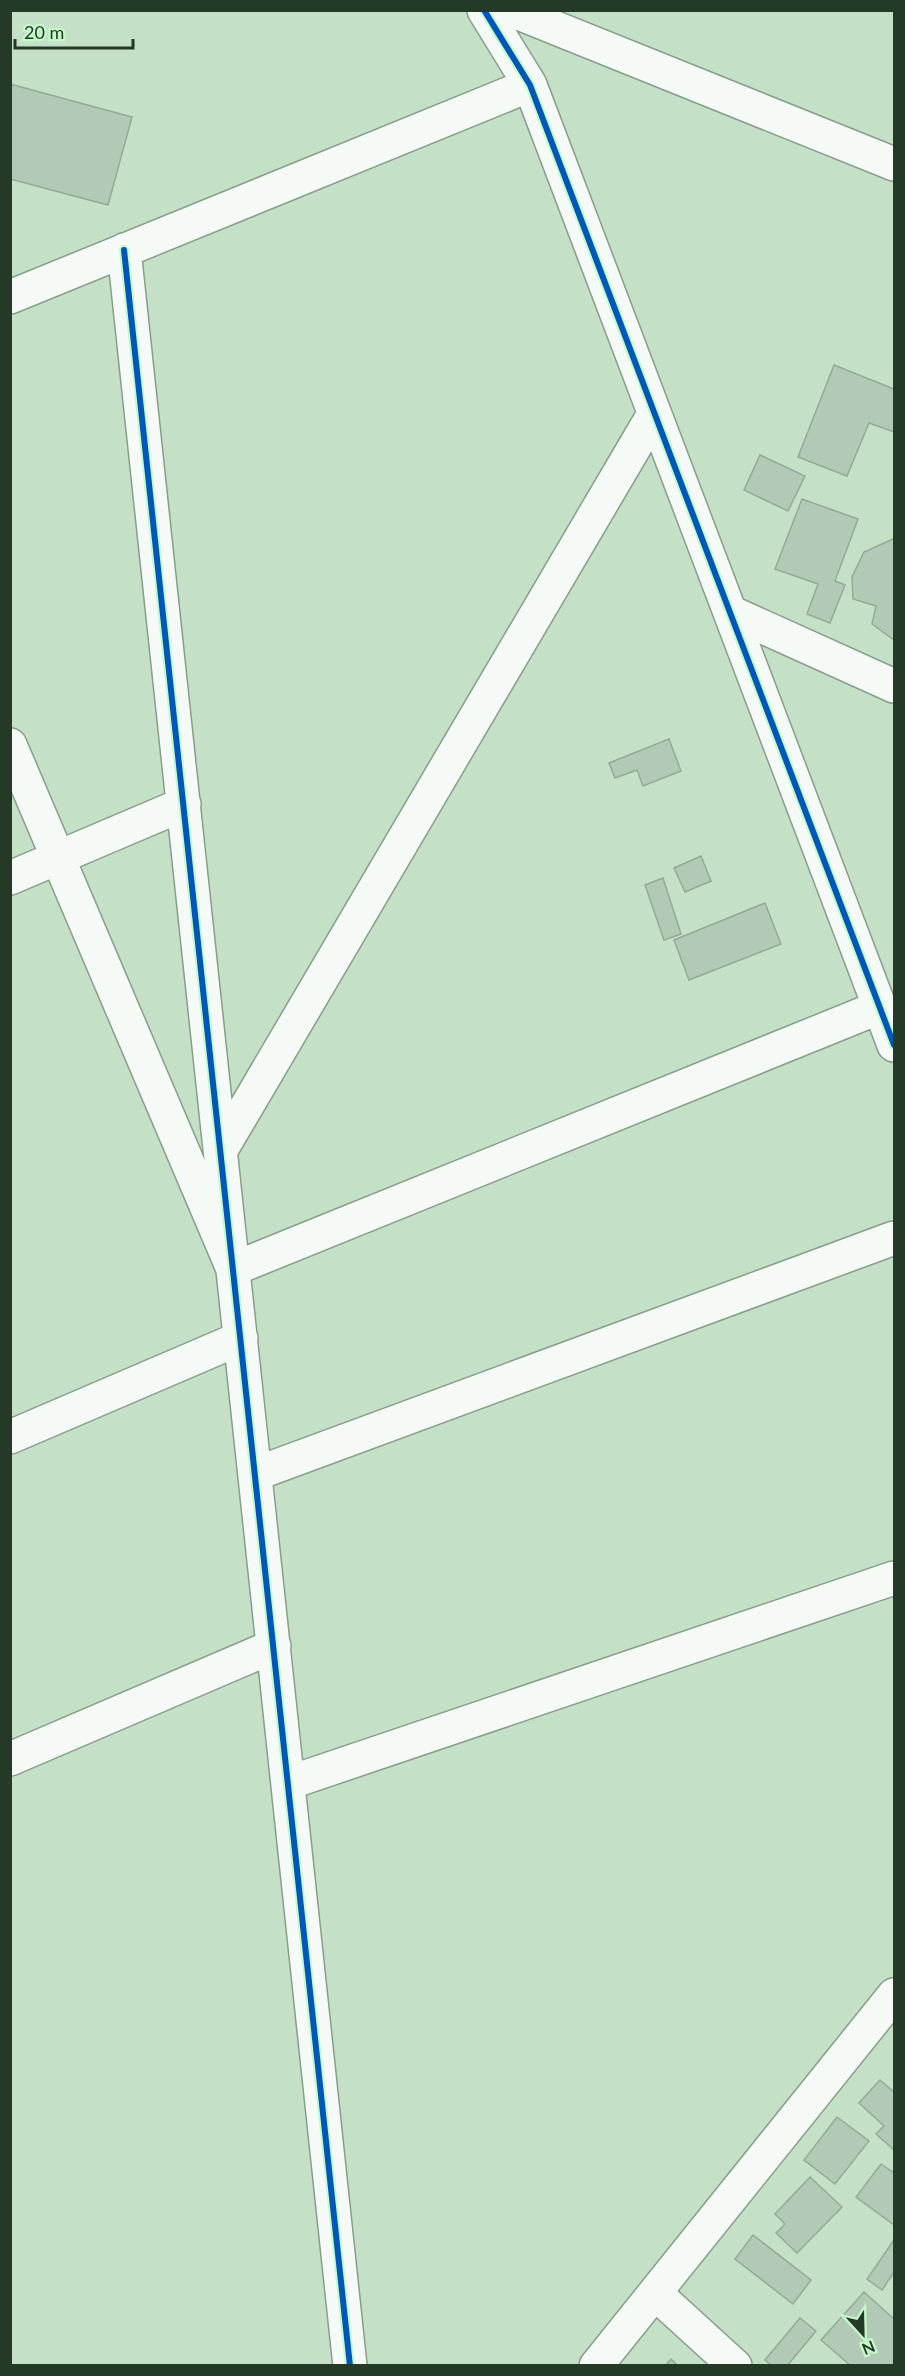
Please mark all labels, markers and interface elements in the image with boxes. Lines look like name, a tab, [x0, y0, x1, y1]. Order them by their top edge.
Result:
scale bar	[15, 12, 134, 50]
text: 20 m	[24, 21, 64, 43]
north arrow	[833, 2304, 893, 2364]
text: N	[860, 2337, 878, 2359]

